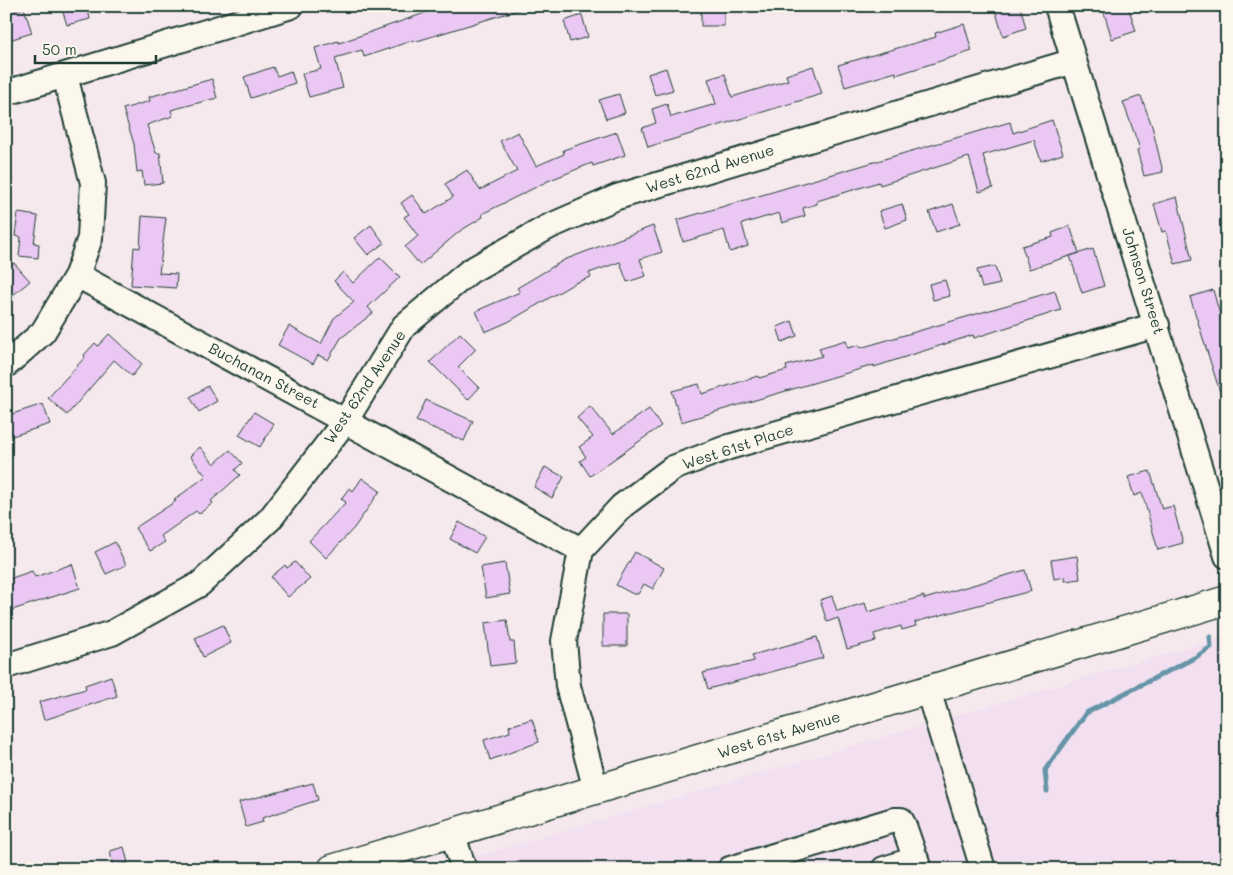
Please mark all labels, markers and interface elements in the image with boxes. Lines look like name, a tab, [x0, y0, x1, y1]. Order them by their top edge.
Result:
scale bar	[35, 32, 156, 64]
text: 50 m	[42, 39, 77, 59]
street label: West 62nd Avenue	[643, 139, 776, 197]
street label: Johnson Street	[1118, 225, 1170, 337]
street label: West 62nd Avenue	[319, 326, 410, 447]
street label: Buchanan Street	[206, 337, 323, 413]
street label: West 61st Place	[679, 419, 796, 473]
street label: West 61st Avenue	[715, 706, 843, 762]

